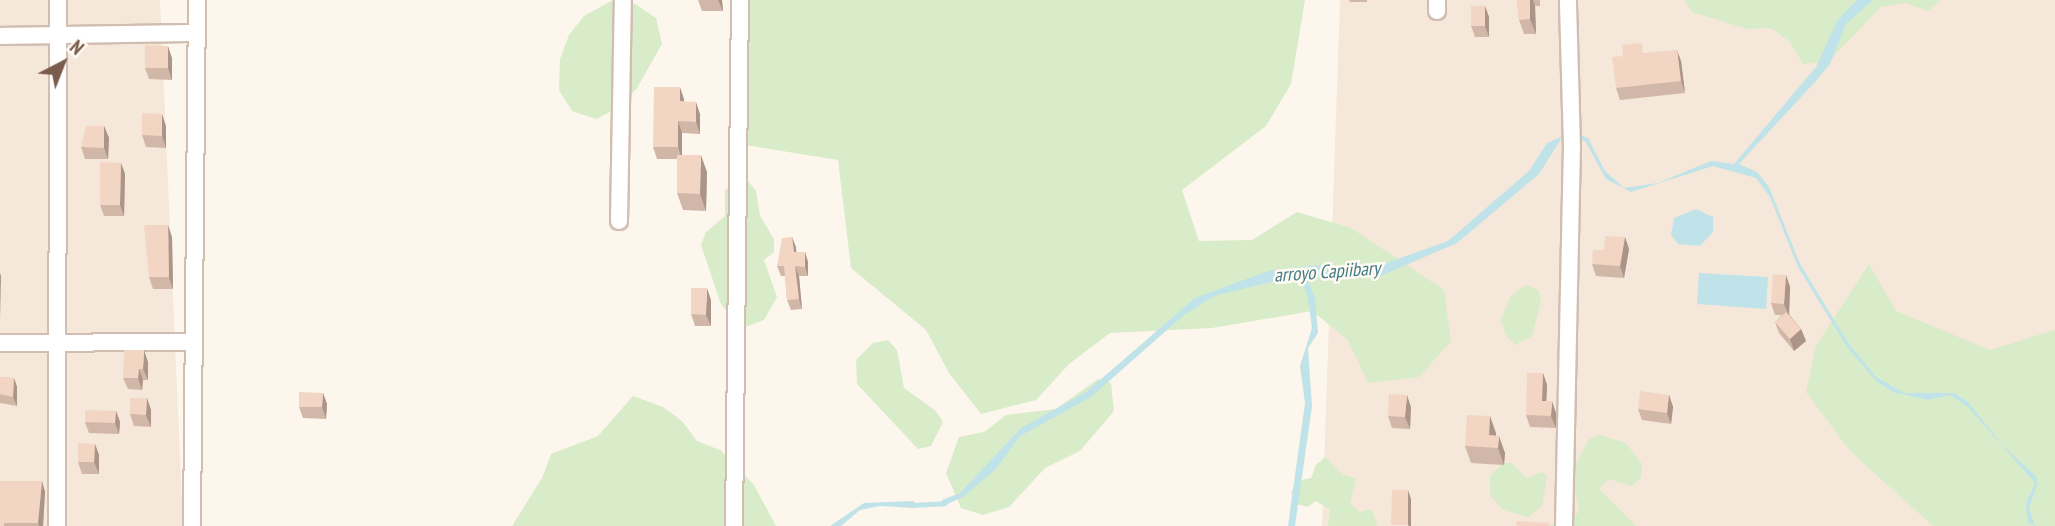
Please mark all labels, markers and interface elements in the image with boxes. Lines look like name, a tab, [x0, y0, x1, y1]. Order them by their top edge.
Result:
north arrow	[28, 28, 98, 98]
text: N	[65, 35, 89, 60]
water label: arroyo Capiibary	[1273, 257, 1381, 287]

